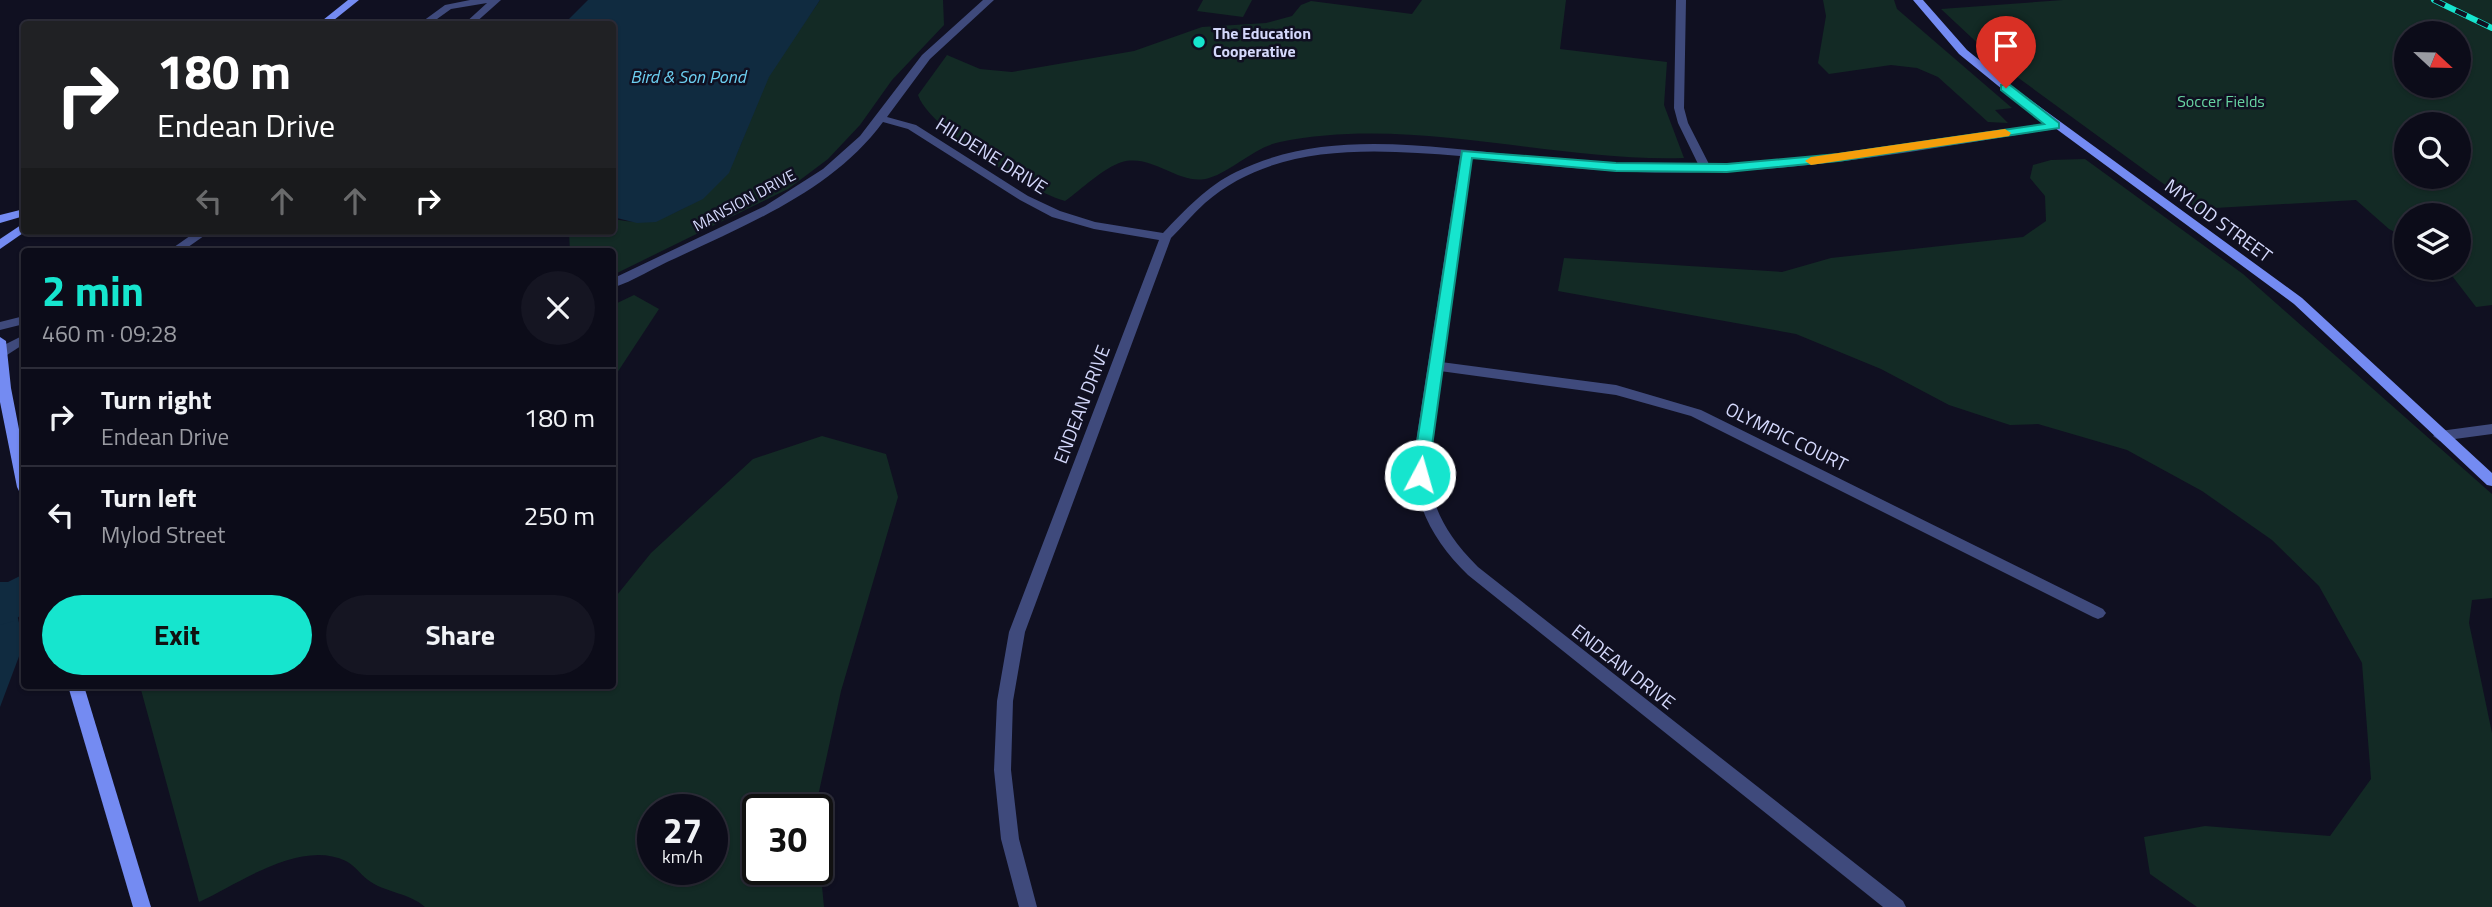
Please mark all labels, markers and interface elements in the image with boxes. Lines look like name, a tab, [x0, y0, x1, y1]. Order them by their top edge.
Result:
pin	[1976, 16, 2036, 88]
place label: The Education Cooperative	[1213, 21, 1311, 63]
north arrow	[2394, 21, 2471, 98]
map controls	[2394, 21, 2471, 280]
icon: arrive	[1987, 27, 2025, 65]
text: 180 m	[157, 33, 291, 108]
marker: The Education Cooperative	[1191, 34, 1207, 50]
icon: right	[42, 49, 133, 140]
water label: Bird & Son Pond	[630, 63, 748, 90]
park label: Soccer Fields	[2177, 89, 2265, 113]
text: Endean Drive	[157, 101, 335, 149]
street label: HILDENE DRIVE	[930, 109, 1054, 201]
button: search	[2394, 112, 2471, 189]
street label: MANSION DRIVE	[688, 163, 800, 237]
street label: MYLOD STREET	[2159, 171, 2279, 269]
icon: left	[190, 182, 228, 220]
icon: ahead	[263, 182, 301, 220]
icon: ahead	[336, 182, 374, 220]
icon: right	[409, 182, 447, 220]
button: layers	[2394, 203, 2471, 280]
text: 2 min	[42, 258, 144, 322]
button: close	[521, 271, 595, 345]
text: 460 m · 09:28	[42, 316, 177, 351]
street label: ENDEAN DRIVE	[1045, 341, 1117, 467]
text: Turn right	[101, 380, 212, 419]
street label: OLYMPIC COURT	[1721, 394, 1853, 478]
icon: right	[42, 398, 80, 436]
text: 180 m	[524, 398, 595, 437]
text: Endean Drive	[101, 419, 229, 454]
position arrow	[1383, 438, 1457, 512]
text: Turn left	[101, 478, 196, 517]
icon: left	[42, 496, 80, 534]
text: 250 m	[524, 496, 595, 535]
text: Mylod Street	[101, 517, 225, 552]
button: Exit	[42, 595, 312, 675]
button: Share	[326, 595, 595, 675]
street label: ENDEAN DRIVE	[1566, 616, 1682, 716]
speed limit sign: 30	[742, 794, 833, 885]
text: 27	[663, 803, 702, 857]
text: km/h	[662, 843, 703, 870]

